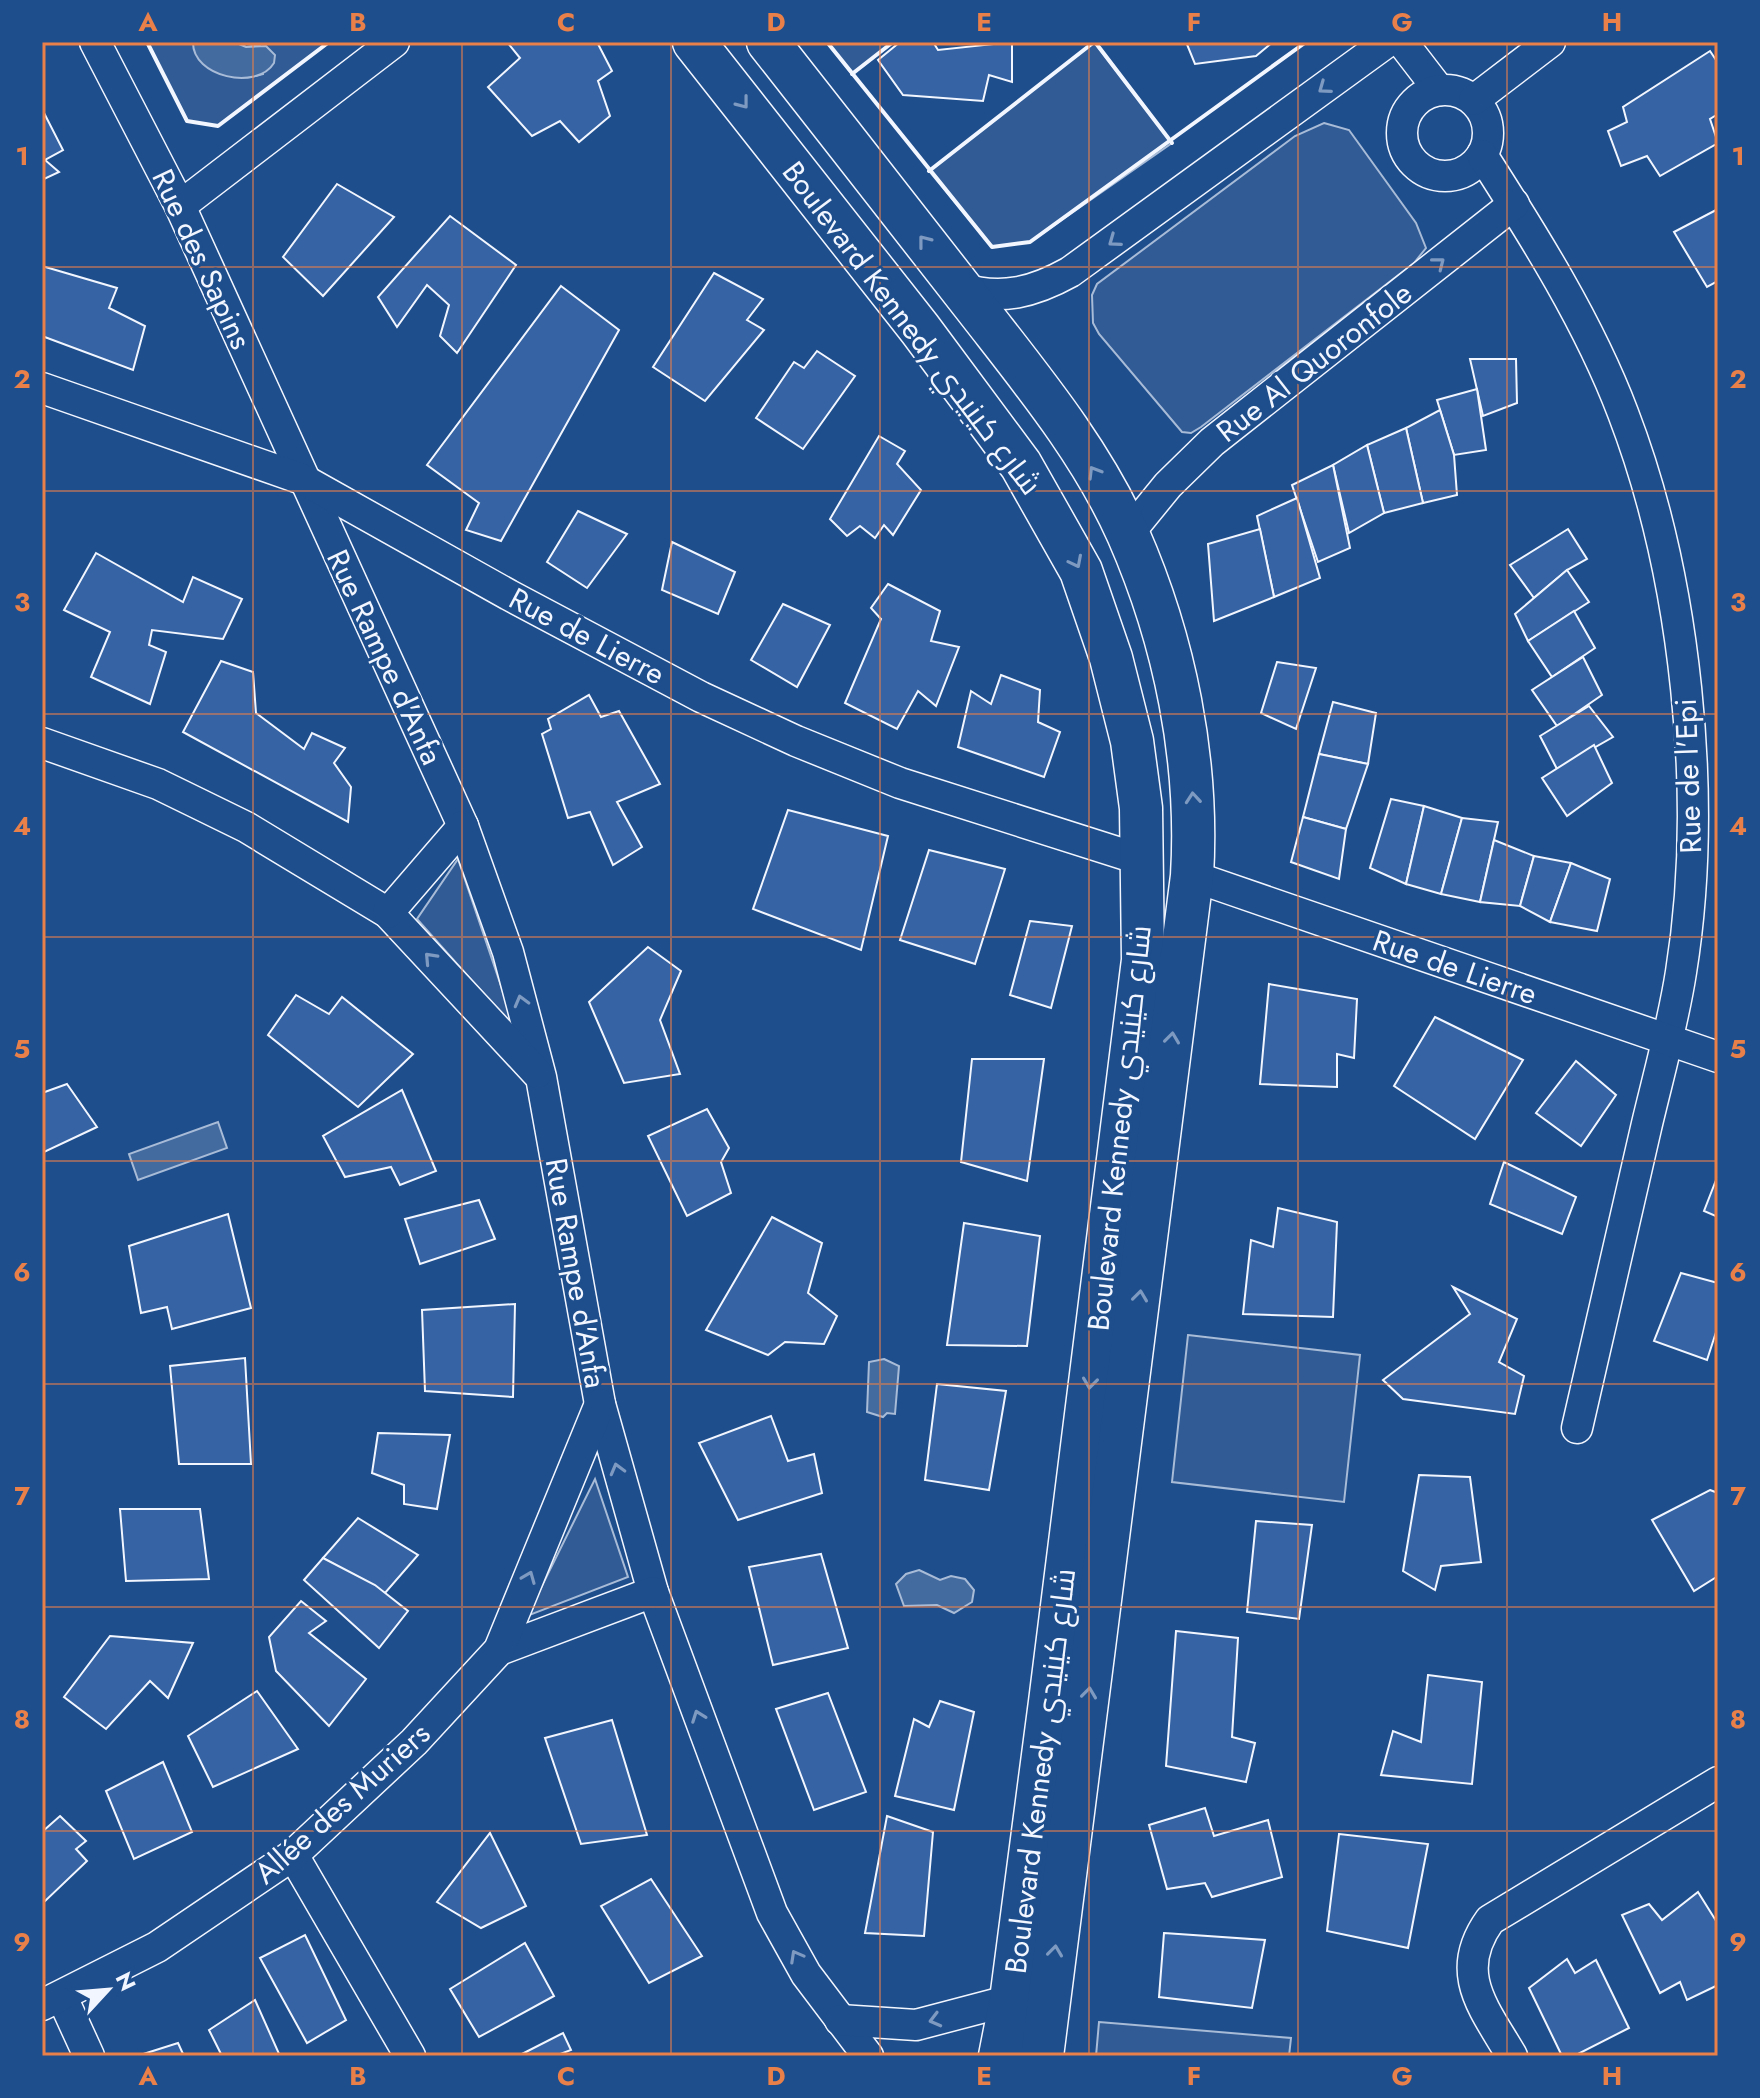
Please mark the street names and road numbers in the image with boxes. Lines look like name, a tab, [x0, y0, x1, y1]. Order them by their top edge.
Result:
street label: Boulevard Kennedy شارع كينيدي	[771, 152, 1052, 505]
street label: Rue des Sapins	[141, 162, 263, 356]
street label: Rue Al Quoronfole	[1207, 272, 1421, 452]
street label: Rue Rampe d'Anfa	[316, 542, 454, 772]
street label: Rue de Lierre	[501, 577, 673, 695]
street label: Rue de l'Epi	[1664, 698, 1712, 854]
street label: Rue de Lierre	[1367, 919, 1543, 1015]
street label: Boulevard Kennedy شارع كينيدي	[1076, 923, 1164, 1333]
street label: Rue Rampe d'Anfa	[535, 1155, 617, 1391]
street label: Boulevard Kennedy شارع كينيدي	[994, 1566, 1088, 1976]
street label: Allée des Muriers	[245, 1712, 439, 1894]

